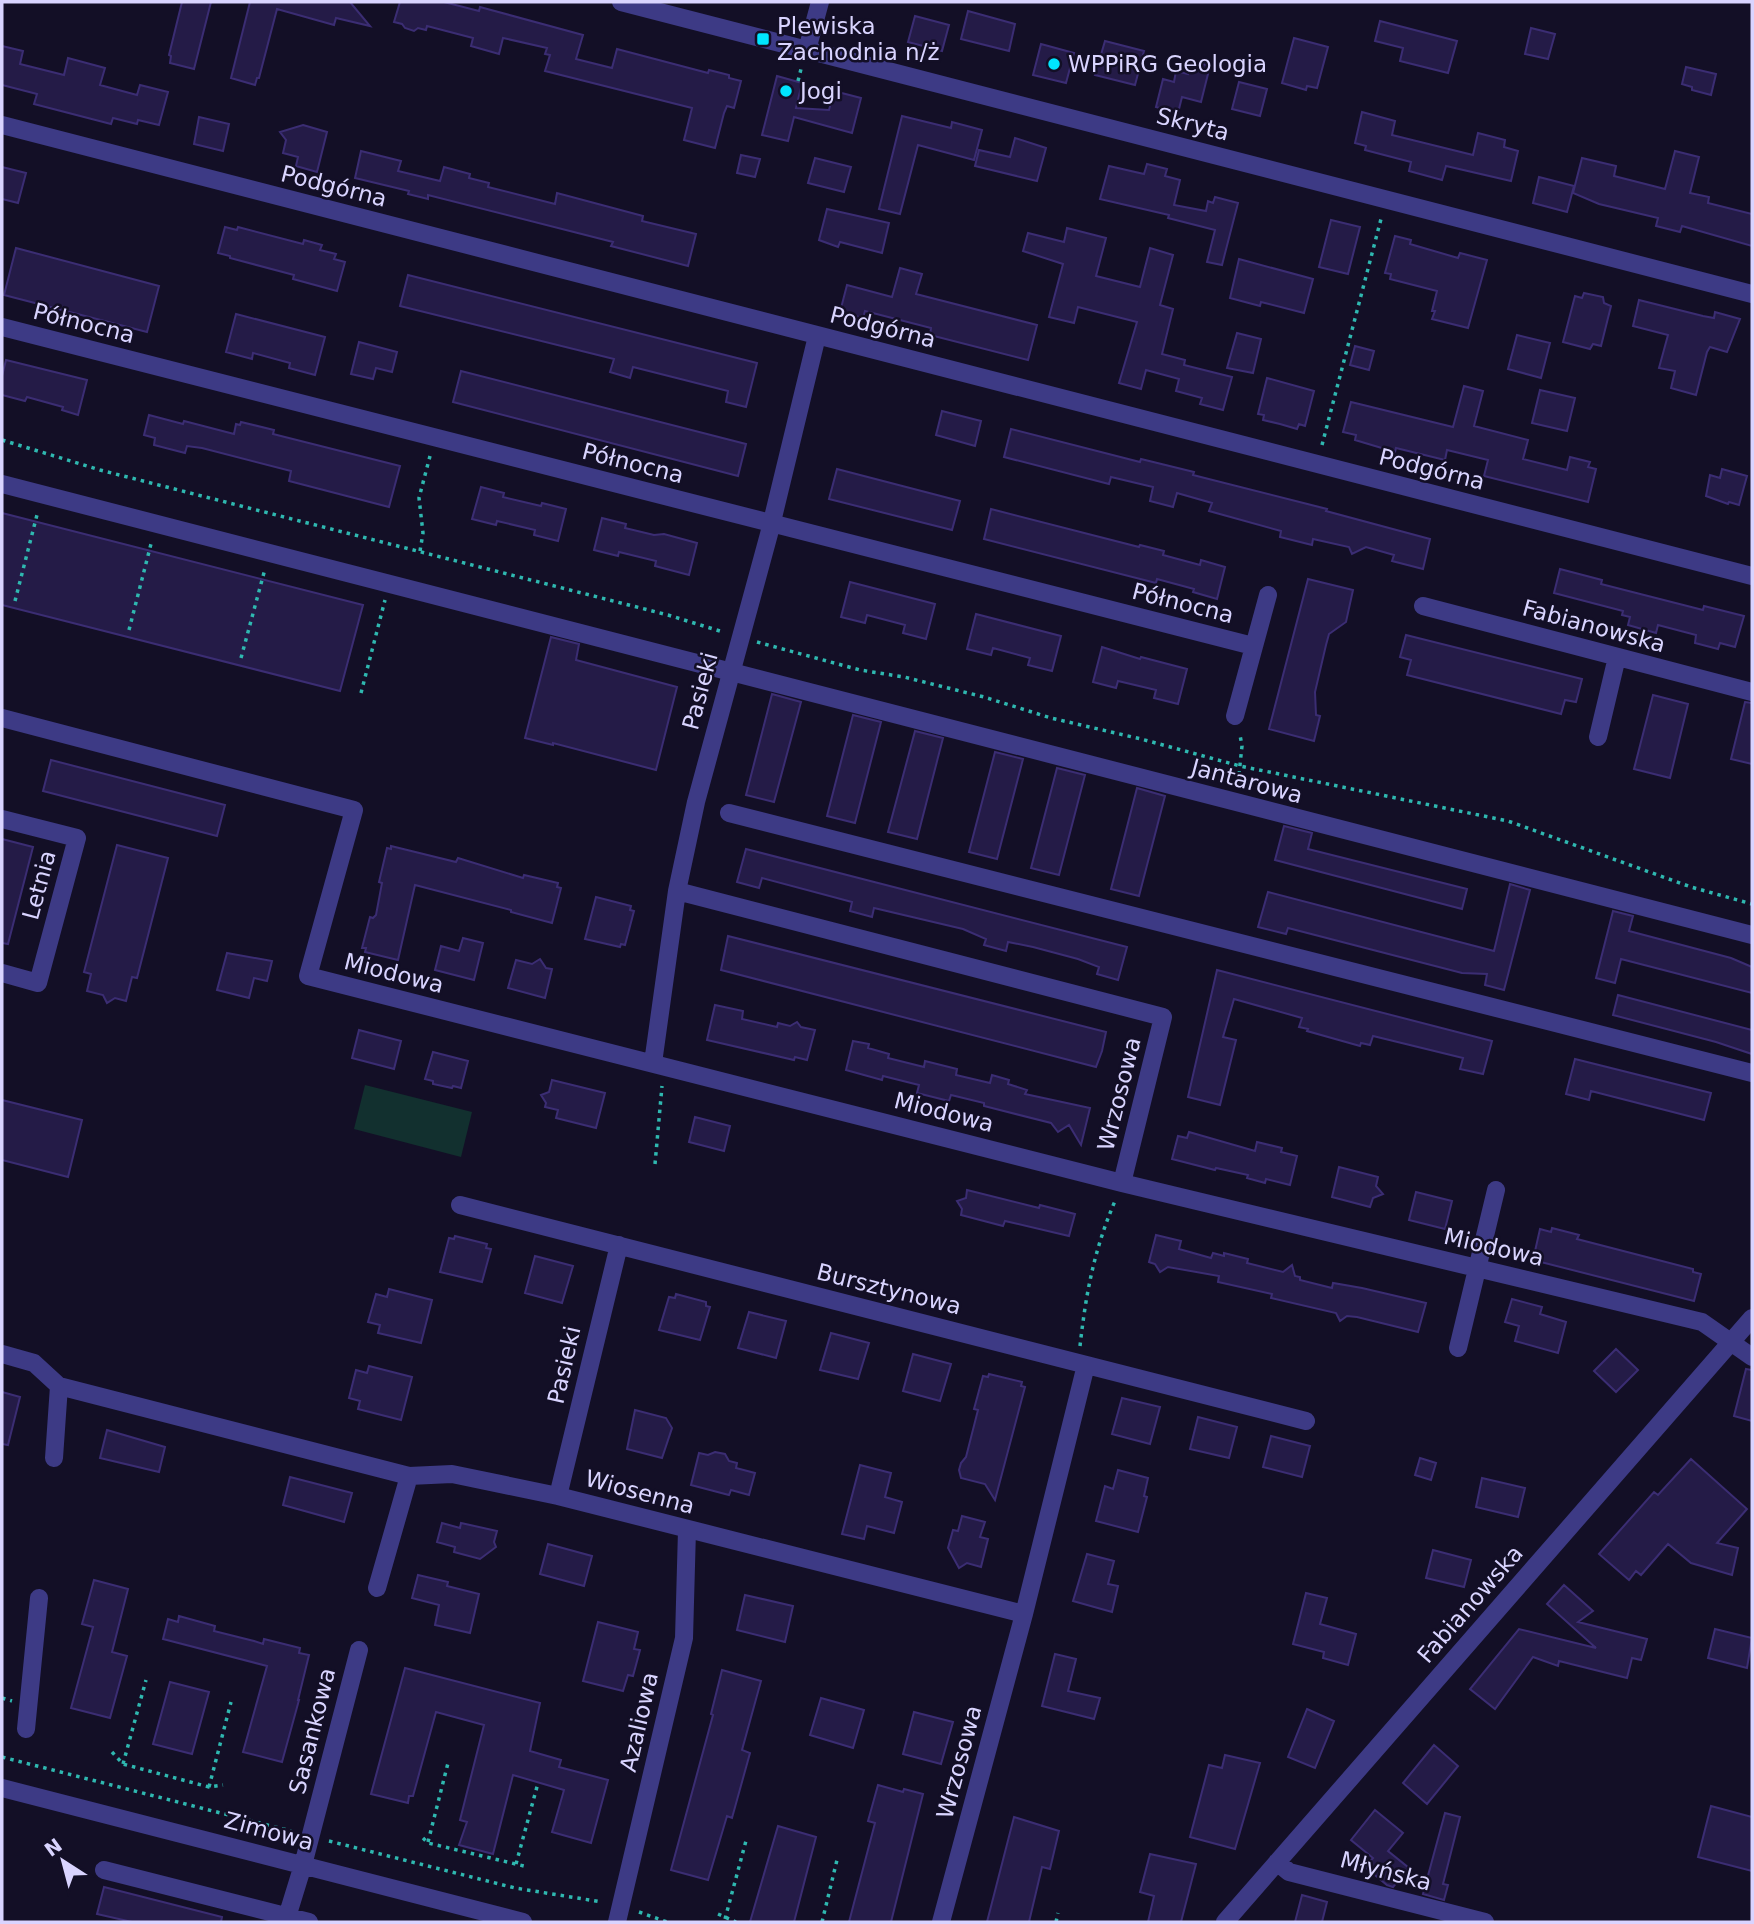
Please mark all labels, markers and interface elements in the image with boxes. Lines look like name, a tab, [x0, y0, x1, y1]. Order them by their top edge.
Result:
place label: Plewiska Zachodnia n/ż	[777, 13, 940, 65]
marker: Plewiska Zachodnia n/ż	[755, 31, 771, 47]
place label: WPPiRG Geologia	[1068, 51, 1267, 77]
marker: WPPiRG Geologia	[1046, 56, 1062, 72]
place label: Jogi	[798, 78, 842, 104]
marker: Jogi	[778, 83, 794, 99]
street label: Skryta	[1154, 102, 1232, 146]
street label: Podgórna	[278, 160, 390, 212]
street label: Północna	[31, 298, 137, 348]
street label: Podgórna	[827, 301, 939, 353]
street label: Północna	[580, 438, 686, 488]
street label: Podgórna	[1376, 443, 1488, 495]
street label: Północna	[1130, 578, 1236, 628]
street label: Fabianowska	[1520, 594, 1668, 658]
street label: Pasieki	[677, 649, 723, 733]
street label: Jantarowa	[1186, 753, 1306, 808]
street label: Letnia	[17, 848, 61, 922]
street label: Miodowa	[341, 948, 447, 998]
street label: Wrzosowa	[1092, 1034, 1146, 1154]
street label: Miodowa	[891, 1087, 997, 1137]
street label: Miodowa	[1441, 1223, 1547, 1271]
street label: Bursztynowa	[814, 1258, 964, 1320]
street label: Pasieki	[542, 1324, 586, 1406]
street label: Wiosenna	[582, 1465, 698, 1519]
street label: Fabianowska	[1412, 1540, 1528, 1668]
street label: Sasankowa	[284, 1665, 340, 1797]
street label: Azaliowa	[615, 1670, 663, 1774]
street label: Wrzosowa	[931, 1702, 987, 1822]
street label: Zimowa	[221, 1807, 317, 1855]
north arrow	[28, 1826, 98, 1896]
text: N	[40, 1834, 66, 1861]
street label: Młyńska	[1337, 1846, 1435, 1896]

